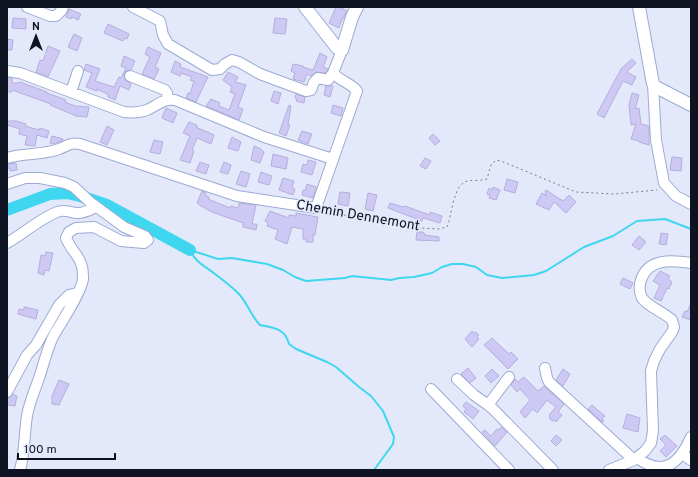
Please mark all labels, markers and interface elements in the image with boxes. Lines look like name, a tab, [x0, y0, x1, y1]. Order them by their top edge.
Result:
north arrow	[16, 16, 56, 56]
text: N	[32, 20, 40, 34]
street label: Chemin Dennemont	[295, 197, 421, 235]
scale bar	[18, 435, 115, 461]
text: 100 m	[24, 442, 57, 458]

